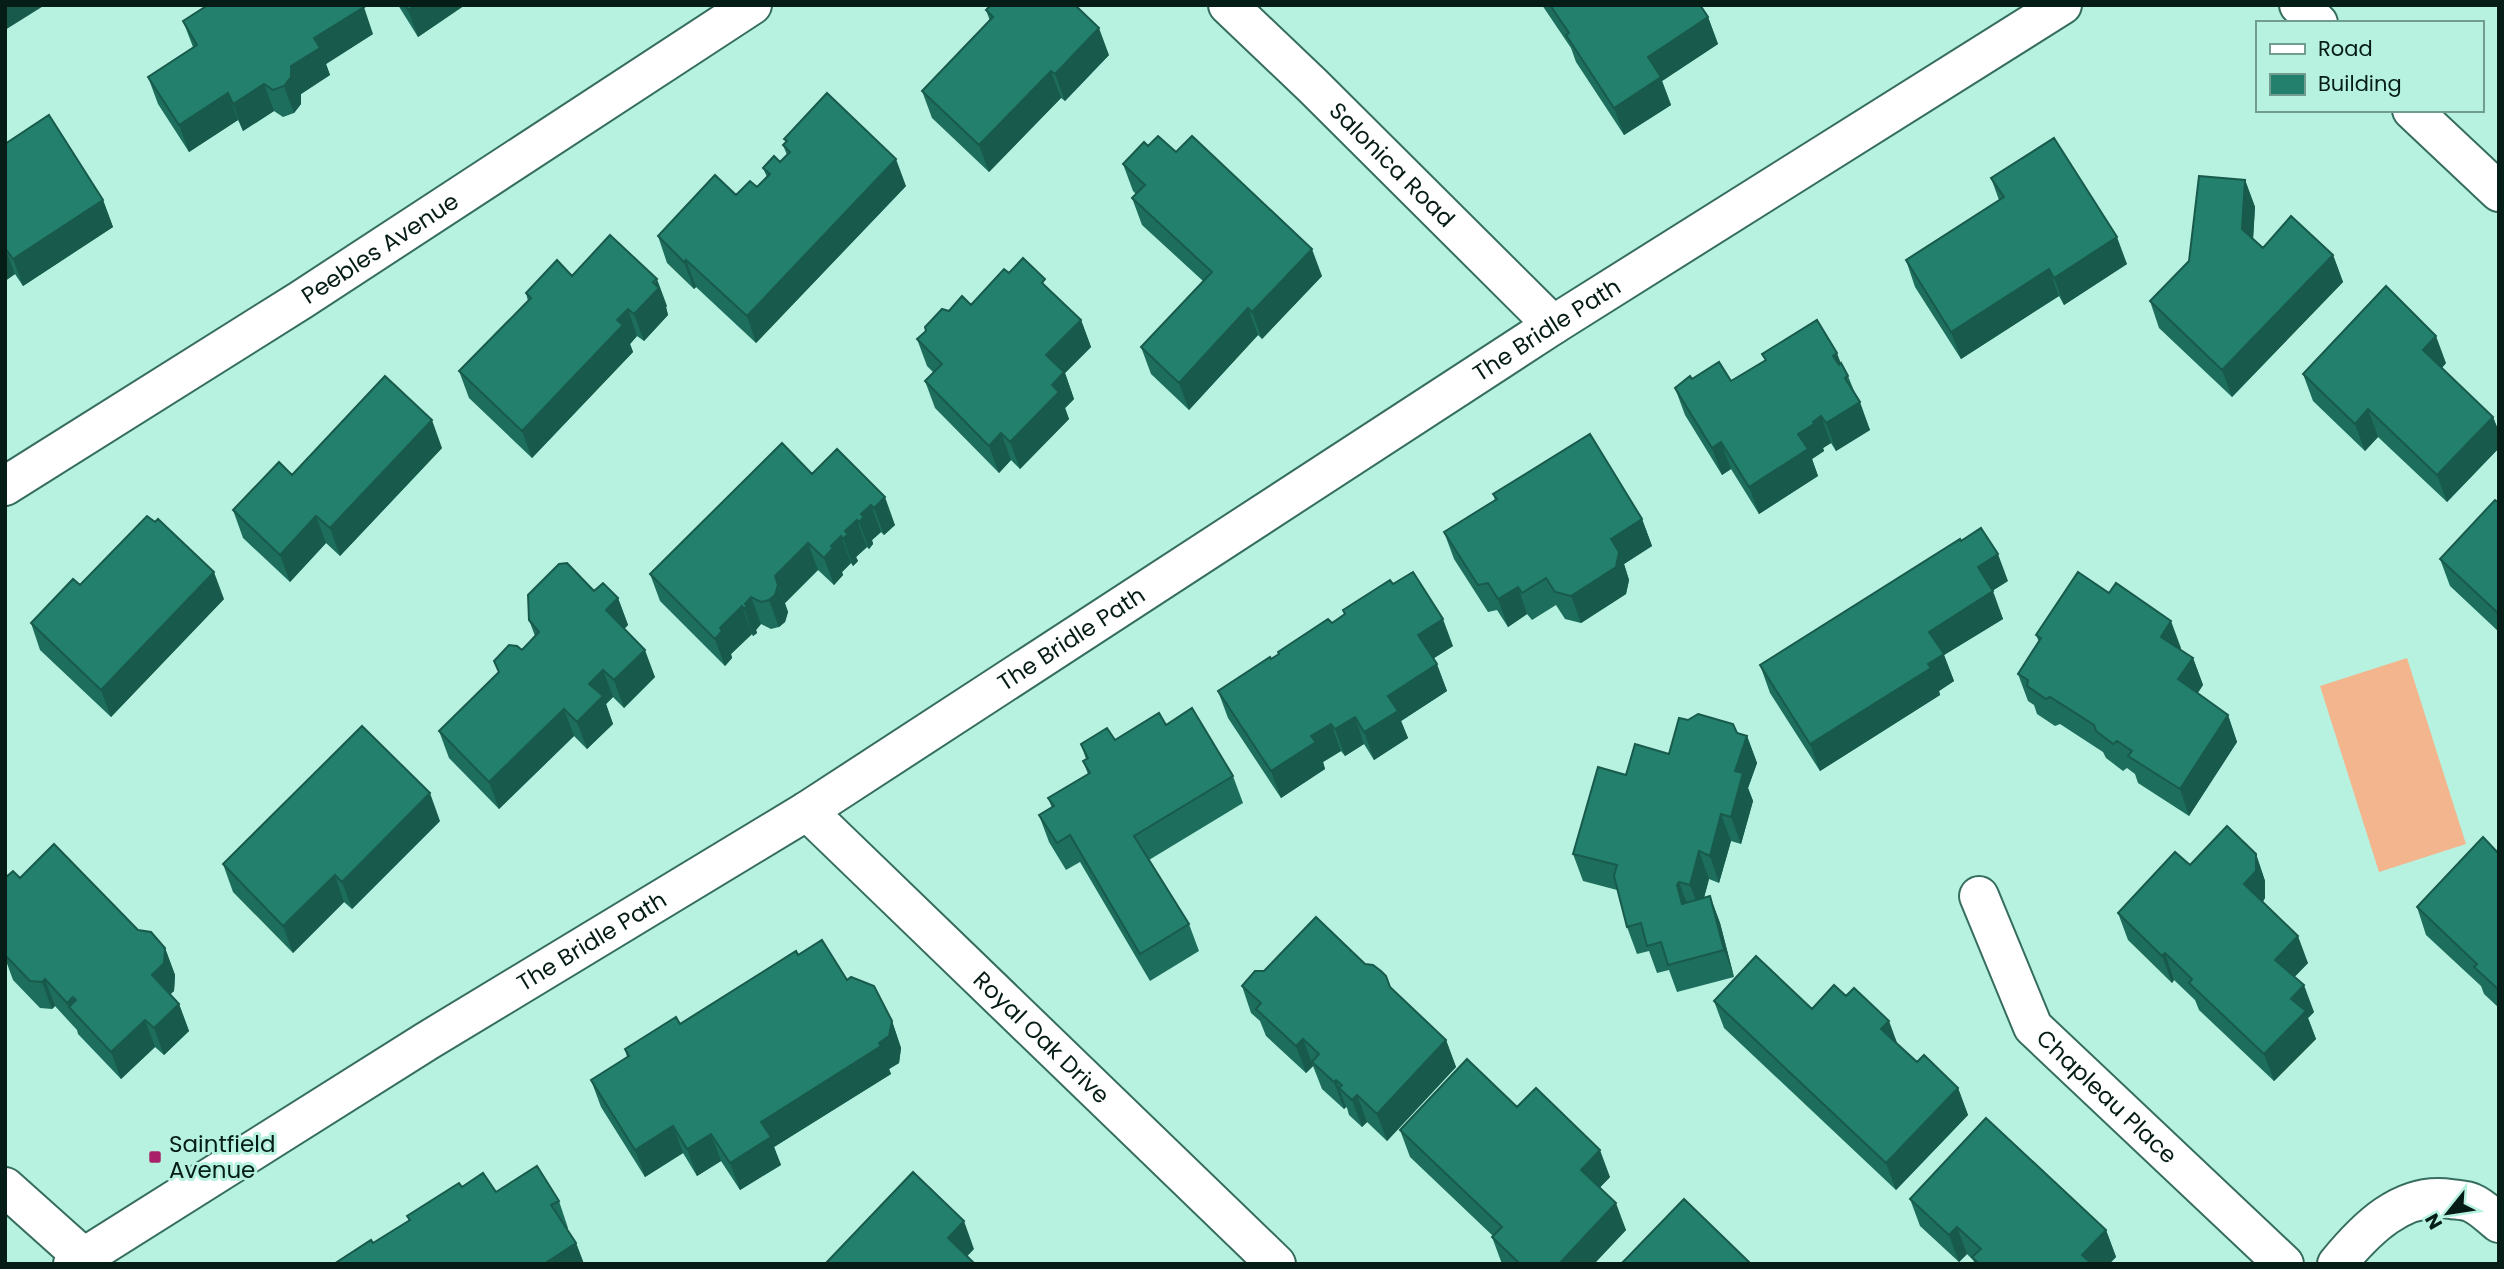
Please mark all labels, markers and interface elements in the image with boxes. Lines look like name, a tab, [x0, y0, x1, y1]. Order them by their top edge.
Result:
legend	[2256, 21, 2483, 112]
text: Road	[2318, 34, 2373, 63]
text: Building	[2318, 69, 2402, 98]
street label: Salonica Road	[1322, 95, 1462, 234]
street label: Peebles Avenue	[295, 185, 465, 312]
street label: The Bridle Path	[1467, 271, 1627, 389]
street label: The Bridle Path	[991, 579, 1151, 699]
street label: The Bridle Path	[511, 884, 673, 999]
street label: Royal Oak Drive	[966, 964, 1117, 1111]
street label: Chapleau Place	[2029, 1022, 2184, 1171]
place label: Saintfield Avenue	[169, 1128, 276, 1186]
marker: Saintfield Avenue	[147, 1149, 163, 1165]
north arrow	[2413, 1178, 2483, 1248]
text: N	[2418, 1208, 2449, 1234]

